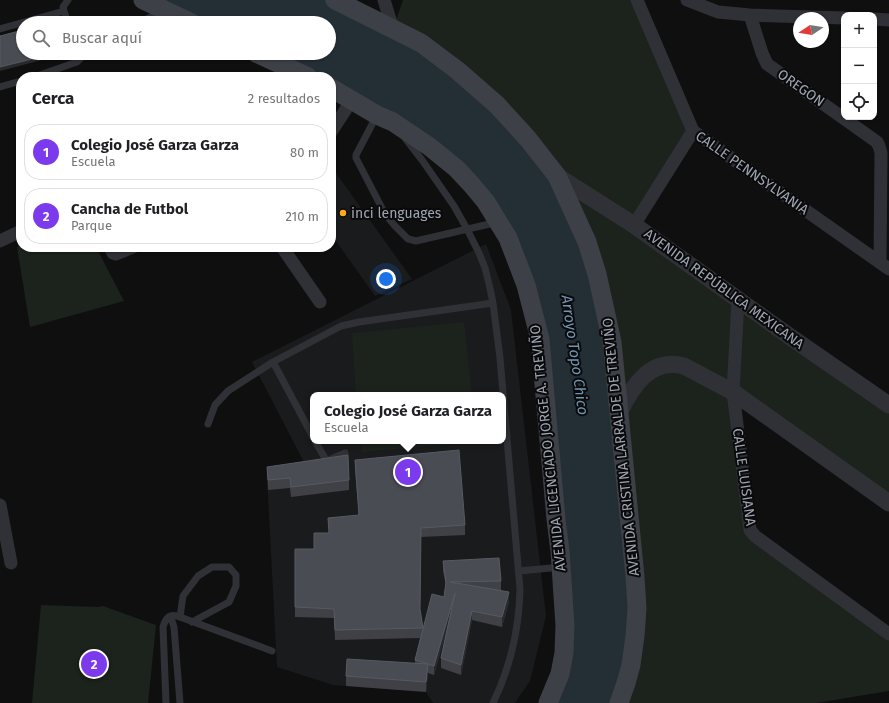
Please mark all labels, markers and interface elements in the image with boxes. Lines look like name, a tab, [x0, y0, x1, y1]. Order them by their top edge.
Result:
north arrow	[793, 12, 829, 48]
map controls	[841, 12, 877, 120]
button: +	[841, 12, 877, 48]
search box	[16, 16, 336, 60]
icon: search	[30, 27, 52, 49]
text: Buscar aquí	[62, 29, 142, 47]
button: −	[841, 48, 877, 84]
street label: OREGON	[774, 66, 828, 110]
button: locate	[841, 84, 877, 120]
text: Cerca	[32, 88, 74, 109]
text: 2 resultados	[248, 91, 320, 106]
street label: CALLE PENNSYLVANIA	[692, 128, 812, 218]
text: Colegio José Garza Garza	[71, 136, 239, 154]
text: 1	[43, 145, 49, 160]
text: 80 m	[290, 145, 319, 160]
text: Escuela	[71, 154, 116, 169]
text: Cancha de Futbol	[71, 200, 188, 218]
place label: inci lenguages	[351, 205, 442, 222]
marker: inci lenguages	[338, 208, 348, 218]
text: 2	[43, 209, 49, 224]
text: 210 m	[285, 209, 319, 224]
text: Parque	[71, 218, 112, 233]
street label: AVENIDA REPÚBLICA MEXICANA	[641, 224, 808, 353]
your location	[376, 269, 396, 289]
water label: Arroyo Topo Chico	[558, 293, 592, 416]
street label: AVENIDA CRISTINA LARRALDE DE TREVIÑO	[599, 317, 643, 577]
street label: AVENIDA LICENCIADO JORGE A. TREVIÑO	[527, 324, 569, 572]
popup	[310, 392, 506, 444]
text: Colegio José Garza Garza	[324, 402, 492, 420]
text: Escuela	[324, 420, 369, 435]
street label: CALLE LUISIANA	[729, 427, 759, 527]
pin: 1	[395, 457, 421, 487]
pin: 2	[81, 649, 107, 679]

